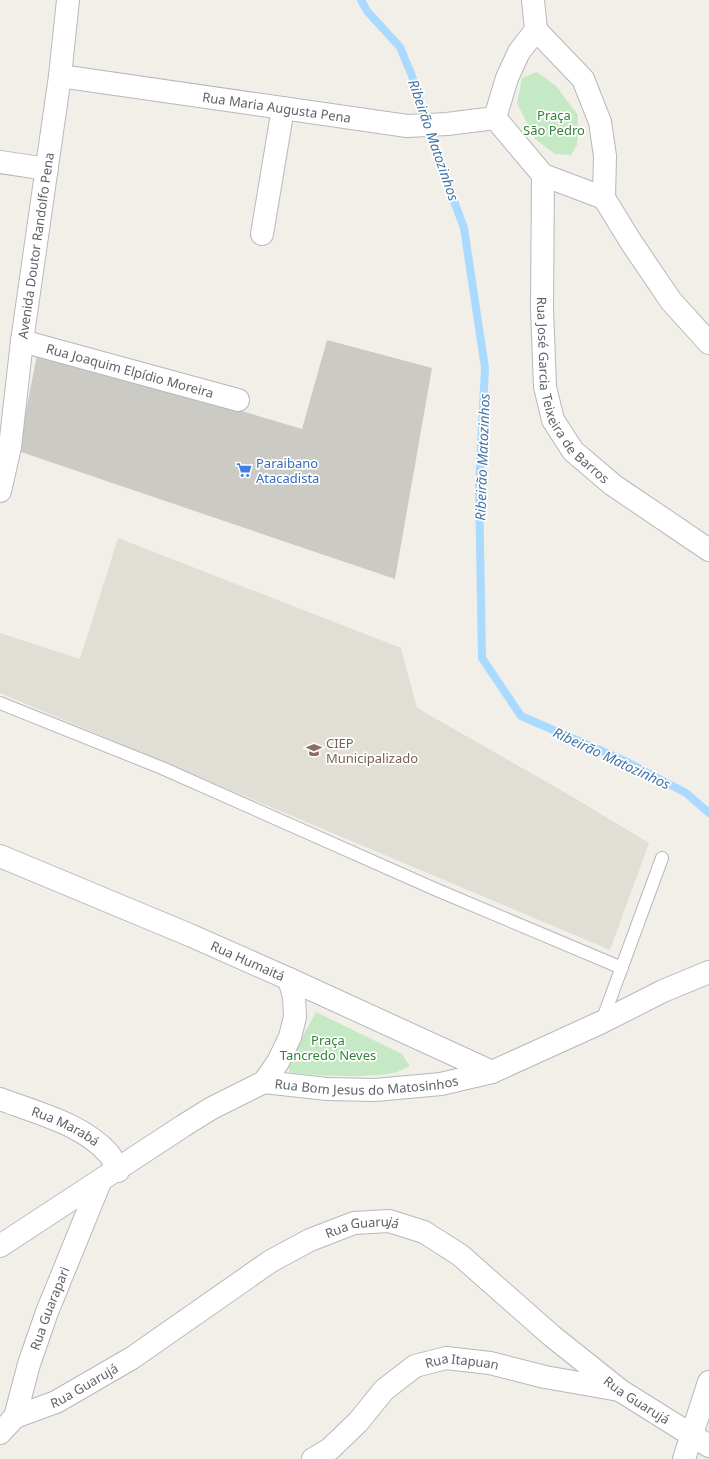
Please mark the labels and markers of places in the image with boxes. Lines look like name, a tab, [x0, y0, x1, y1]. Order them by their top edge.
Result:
place label: Paraibano Atacadista	[256, 454, 319, 487]
supermarket icon: Paraibano Atacadista	[235, 461, 253, 479]
place label: CIEP Municipalizado	[326, 734, 418, 767]
school or university icon: CIEP Municipalizado	[305, 741, 323, 759]

